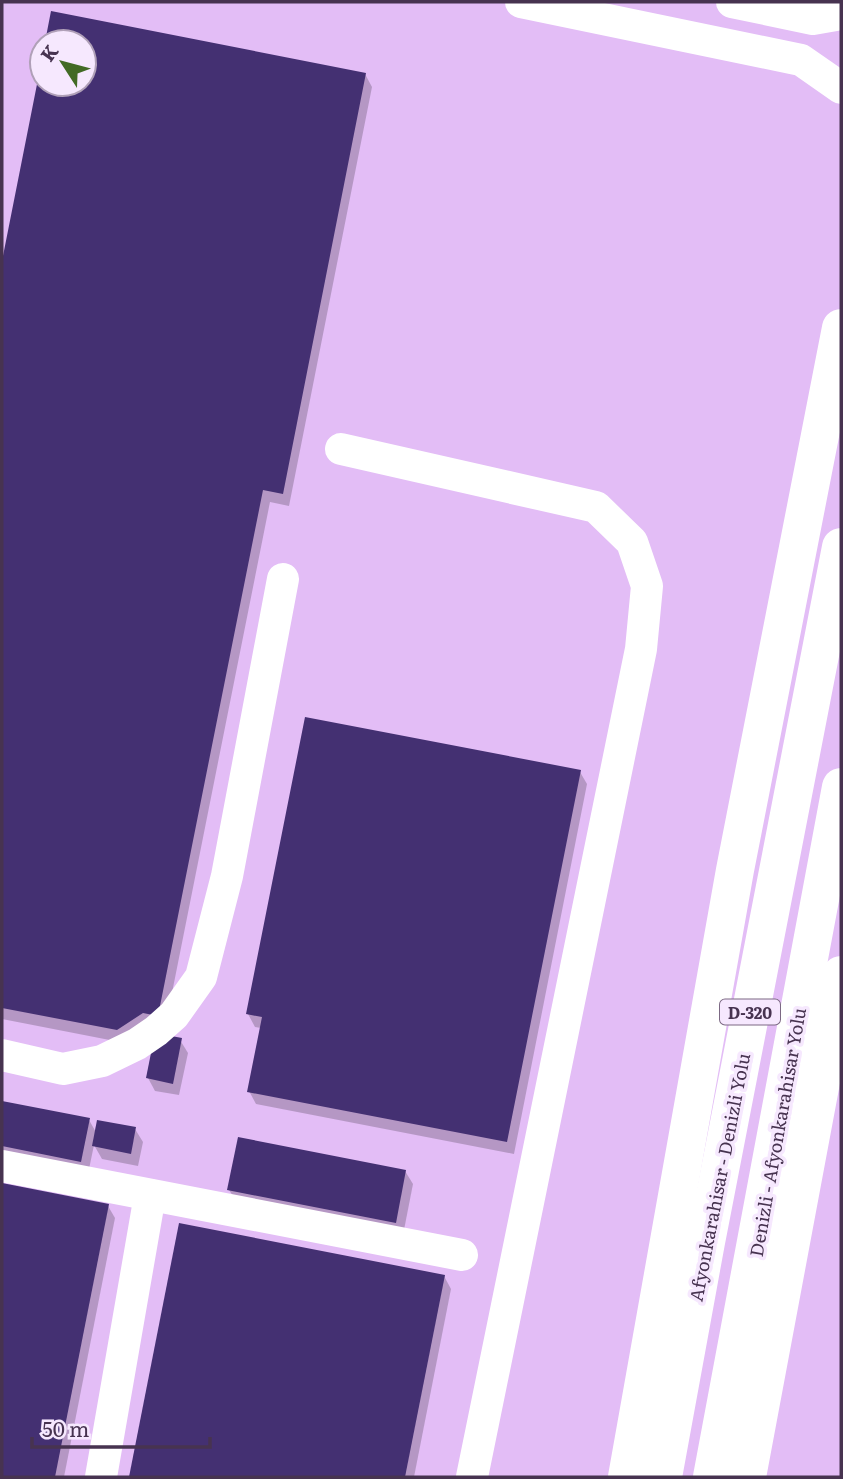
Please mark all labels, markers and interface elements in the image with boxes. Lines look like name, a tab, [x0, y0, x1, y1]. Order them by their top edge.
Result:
north arrow	[28, 28, 98, 98]
text: K	[33, 38, 64, 67]
road number: D-320	[720, 1000, 780, 1024]
street label: Denizli - Afyonkarahisar Yolu	[742, 1005, 812, 1259]
street label: Afyonkarahisar - Denizli Yolu	[682, 1050, 756, 1304]
scale bar	[32, 1406, 210, 1450]
text: 50 m	[42, 1412, 89, 1443]

